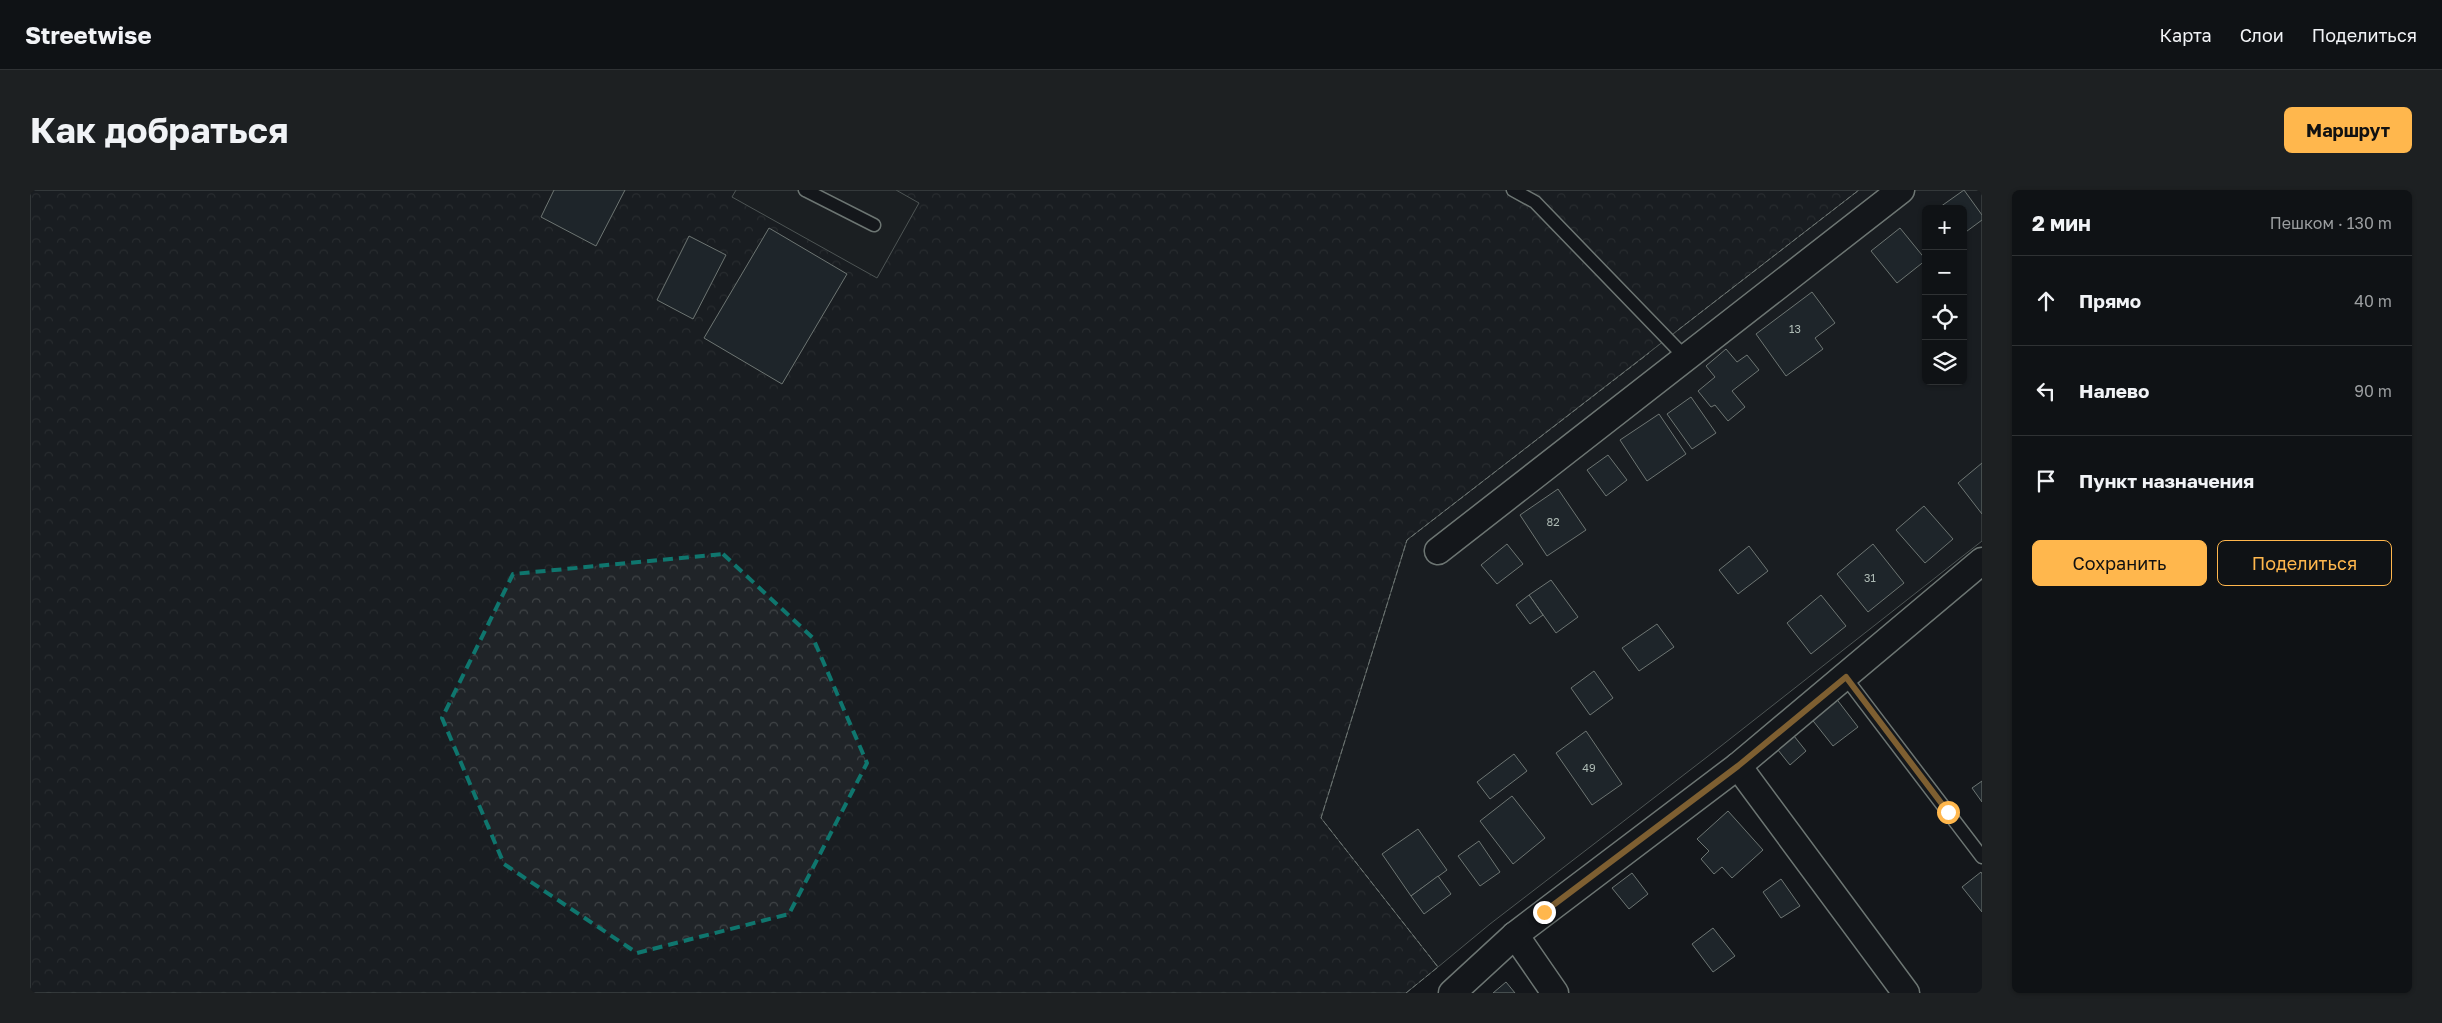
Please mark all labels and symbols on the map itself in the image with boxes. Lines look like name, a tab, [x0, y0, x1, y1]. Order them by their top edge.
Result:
house number: 13	[1789, 322, 1801, 335]
house number: 82	[1546, 515, 1560, 528]
house number: 31	[1864, 571, 1876, 584]
house number: 49	[1582, 761, 1596, 774]
route start	[1937, 801, 1960, 824]
route end	[1533, 901, 1556, 924]

